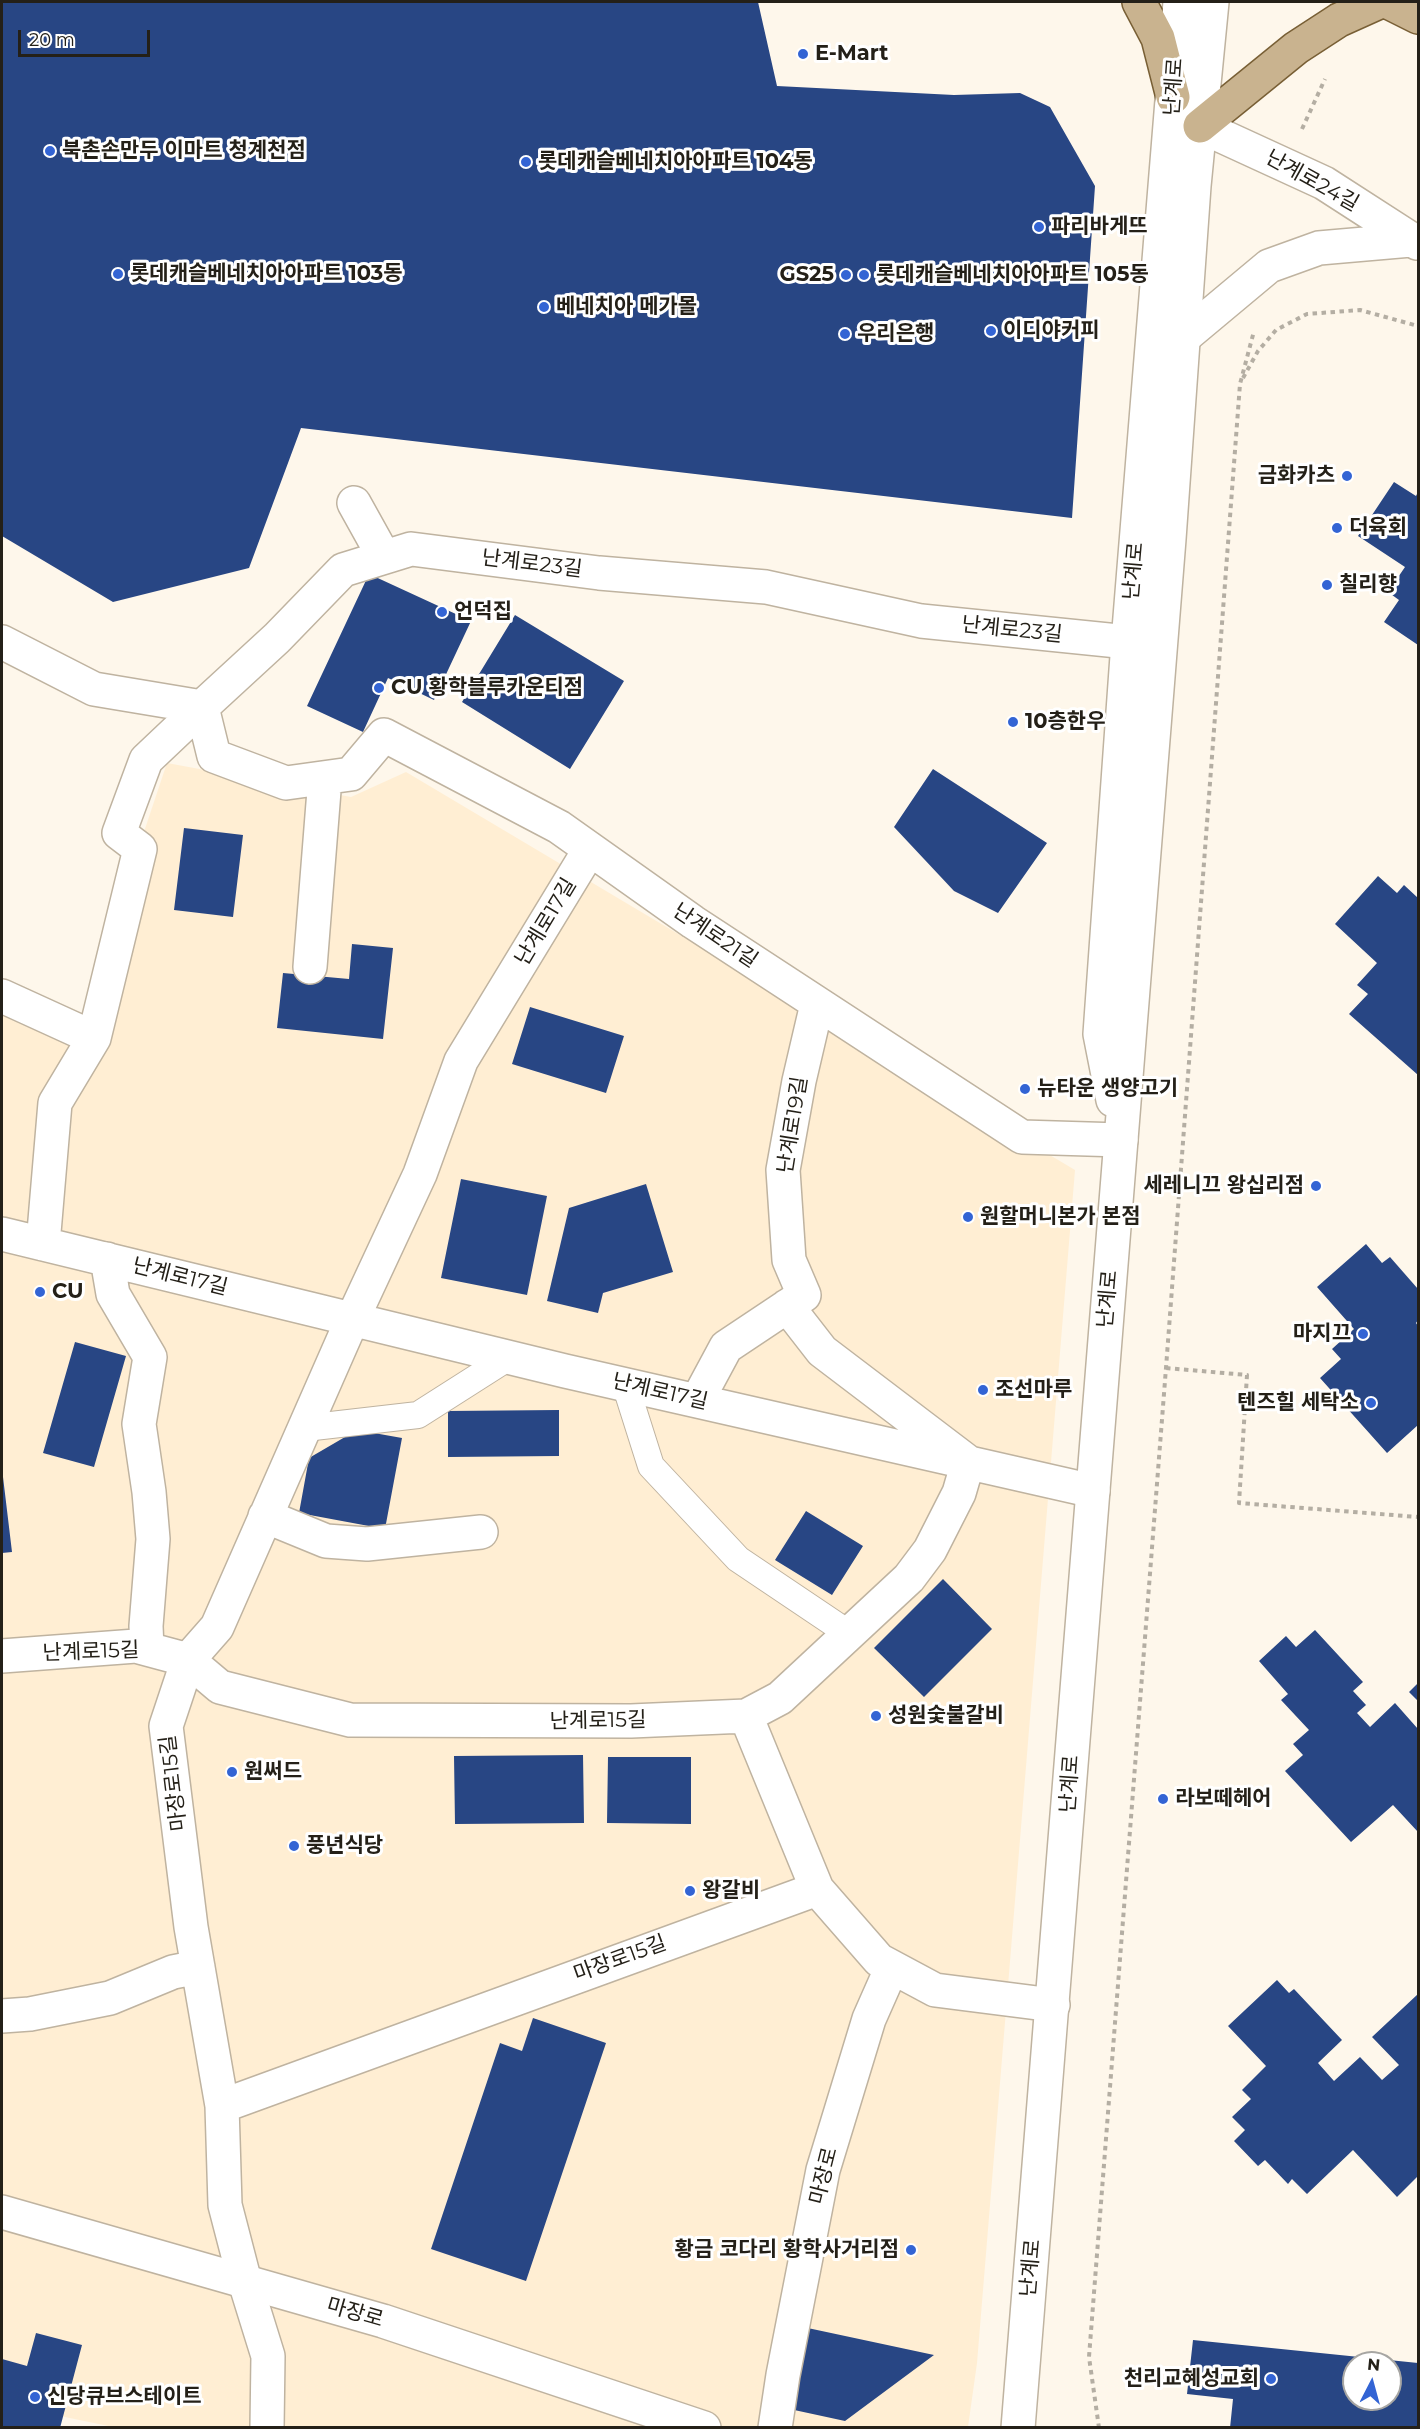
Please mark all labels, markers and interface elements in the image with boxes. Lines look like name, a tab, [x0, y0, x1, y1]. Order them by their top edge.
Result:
scale bar	[21, 18, 153, 56]
text: 20 m	[29, 29, 75, 51]
place label: E-Mart	[815, 41, 888, 67]
marker: E-Mart	[796, 47, 810, 61]
street label: 난계로	[1159, 57, 1189, 117]
place label: 북촌손만두 이마트 청계천점	[62, 138, 306, 164]
marker: 북촌손만두 이마트 청계천점	[43, 144, 57, 158]
street label: 난계로24길	[1261, 145, 1363, 217]
place label: 롯데캐슬베네치아아파트 104동	[538, 149, 813, 175]
marker: 롯데캐슬베네치아아파트 104동	[519, 155, 533, 169]
place label: 파리바게뜨	[1051, 214, 1148, 240]
marker: 파리바게뜨	[1032, 220, 1046, 234]
place label: 롯데캐슬베네치아아파트 103동	[130, 261, 402, 287]
place label: GS25	[780, 262, 834, 288]
place label: 롯데캐슬베네치아아파트 105동	[876, 262, 1149, 288]
marker: 롯데캐슬베네치아아파트 103동	[111, 267, 125, 281]
marker: GS25	[839, 268, 853, 282]
marker: 롯데캐슬베네치아아파트 105동	[857, 268, 871, 282]
place label: 베네치아 메가몰	[556, 294, 697, 320]
marker: 베네치아 메가몰	[537, 300, 551, 314]
place label: 이디야커피	[1003, 318, 1100, 344]
place label: 우리은행	[857, 321, 934, 347]
marker: 이디야커피	[984, 324, 998, 338]
marker: 우리은행	[838, 327, 852, 341]
place label: 금화카츠	[1258, 463, 1335, 489]
marker: 금화카츠	[1340, 469, 1354, 483]
place label: 더육회	[1349, 515, 1407, 541]
marker: 더육회	[1330, 521, 1344, 535]
street label: 난계로	[1119, 541, 1149, 601]
street label: 난계로23길	[480, 545, 584, 583]
place label: 칠리향	[1339, 572, 1397, 598]
marker: 칠리향	[1320, 578, 1334, 592]
place label: 언덕집	[454, 599, 512, 625]
marker: 언덕집	[435, 605, 449, 619]
street label: 난계로23길	[960, 612, 1064, 648]
place label: CU 황학블루카운티점	[391, 675, 583, 701]
marker: CU 황학블루카운티점	[372, 681, 386, 695]
place label: 10층한우	[1025, 709, 1105, 735]
marker: 10층한우	[1006, 715, 1020, 729]
street label: 난계로17길	[510, 874, 582, 970]
street label: 난계로21길	[668, 898, 762, 974]
street label: 난계로19길	[773, 1075, 813, 1175]
place label: 뉴타운 생양고기	[1037, 1076, 1178, 1102]
marker: 뉴타운 생양고기	[1018, 1082, 1032, 1096]
place label: 세레니끄 왕십리점	[1143, 1173, 1304, 1199]
marker: 세레니끄 왕십리점	[1309, 1179, 1323, 1193]
place label: 원할머니본가 본점	[980, 1204, 1141, 1230]
marker: 원할머니본가 본점	[961, 1210, 975, 1224]
street label: 난계로17길	[130, 1253, 230, 1301]
street label: 난계로	[1093, 1269, 1123, 1329]
place label: CU	[52, 1279, 84, 1305]
marker: CU	[33, 1285, 47, 1299]
place label: 마지끄	[1293, 1321, 1351, 1347]
marker: 마지끄	[1356, 1327, 1370, 1341]
street label: 난계로17길	[610, 1369, 710, 1415]
place label: 조선마루	[995, 1377, 1072, 1403]
marker: 조선마루	[976, 1383, 990, 1397]
place label: 텐즈힐 세탁소	[1237, 1390, 1359, 1416]
marker: 텐즈힐 세탁소	[1364, 1396, 1378, 1410]
street label: 난계로15길	[42, 1638, 140, 1666]
place label: 성원숯불갈비	[888, 1703, 1004, 1729]
street label: 난계로15길	[549, 1708, 647, 1734]
marker: 성원숯불갈비	[869, 1709, 883, 1723]
street label: 마장로15길	[156, 1733, 192, 1833]
street label: 난계로	[1055, 1754, 1085, 1814]
place label: 원써드	[244, 1759, 302, 1785]
marker: 원써드	[225, 1765, 239, 1779]
place label: 라보떼헤어	[1175, 1786, 1272, 1812]
marker: 라보떼헤어	[1156, 1792, 1170, 1806]
place label: 풍년식당	[306, 1833, 383, 1859]
marker: 풍년식당	[287, 1839, 301, 1853]
place label: 왕갈비	[702, 1878, 760, 1904]
marker: 왕갈비	[683, 1884, 697, 1898]
street label: 마장로15길	[570, 1931, 670, 1987]
street label: 마장로	[805, 2145, 843, 2207]
place label: 황금 코다리 황학사거리점	[675, 2237, 899, 2263]
street label: 난계로	[1016, 2238, 1046, 2298]
marker: 황금 코다리 황학사거리점	[904, 2243, 918, 2257]
street label: 마장로	[324, 2293, 386, 2333]
north arrow	[1342, 2351, 1402, 2411]
text: N	[1366, 2354, 1381, 2375]
place label: 천리교혜성교회	[1124, 2366, 1259, 2392]
marker: 천리교혜성교회	[1264, 2372, 1278, 2386]
place label: 신당큐브스테이트	[47, 2384, 202, 2410]
marker: 신당큐브스테이트	[28, 2390, 42, 2404]

